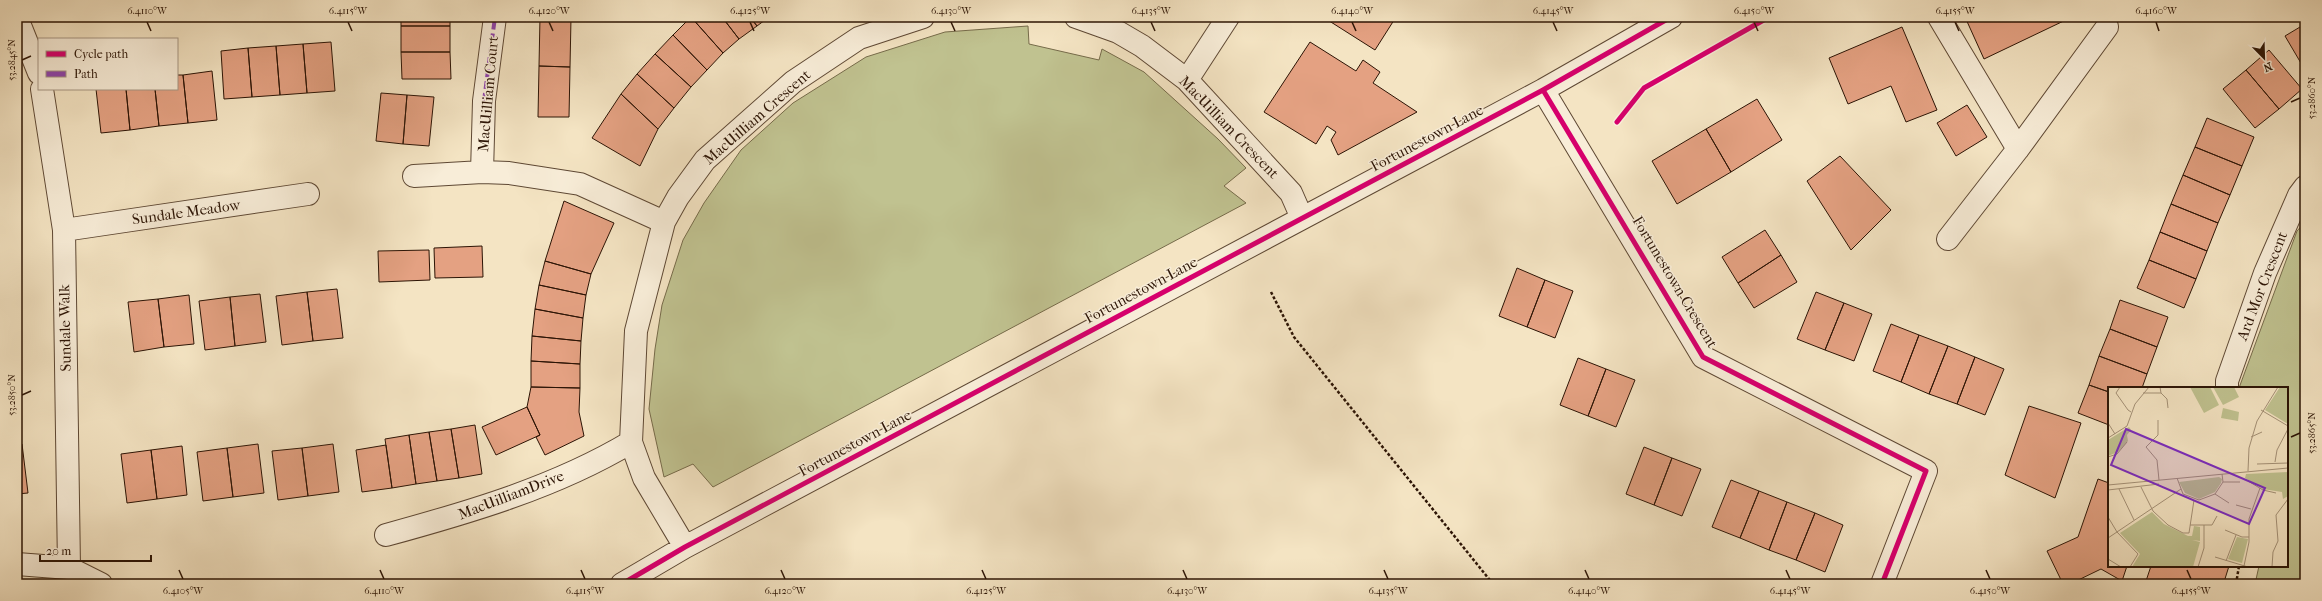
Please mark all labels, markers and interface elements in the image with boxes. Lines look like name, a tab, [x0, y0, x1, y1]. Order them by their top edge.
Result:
text: 6.4110°W	[127, 5, 168, 17]
text: 6.4115°W	[329, 5, 368, 17]
text: 6.4120°W	[528, 5, 571, 17]
text: 6.4125°W	[730, 5, 771, 17]
text: 6.4130°W	[931, 5, 972, 17]
text: 6.4135°W	[1132, 5, 1172, 17]
text: 6.4140°W	[1331, 5, 1374, 17]
text: 6.4145°W	[1533, 5, 1574, 17]
text: 6.4150°W	[1734, 5, 1775, 17]
text: 6.4155°W	[1935, 5, 1976, 17]
text: 6.4160°W	[2135, 5, 2178, 17]
street label: MacUilliam Court	[474, 35, 502, 153]
legend	[38, 38, 178, 90]
north arrow	[2244, 38, 2284, 78]
text: 53.2845°N	[6, 39, 18, 81]
text: Cycle path	[74, 47, 129, 61]
text: N	[2261, 59, 2274, 75]
street label: MacUilliam Crescent	[700, 65, 815, 168]
text: Path	[74, 67, 98, 81]
street label: MacUilliam Crescent	[1175, 72, 1283, 183]
text: 53.2860°N	[2306, 76, 2318, 119]
street label: Fortunestown Lane	[1367, 100, 1487, 175]
street label: Sundale Meadow	[131, 195, 242, 229]
street label: Fortunestown Crescent	[1629, 213, 1722, 352]
street label: Ard Mor Crescent	[2233, 228, 2291, 344]
street label: Fortunestown Lane	[1081, 252, 1201, 327]
street label: Sundale Walk	[55, 284, 75, 372]
text: 53.2850°N	[6, 374, 18, 416]
inset map	[2108, 387, 2288, 567]
street label: Fortunestown Lane	[795, 405, 915, 480]
text: 53.2865°N	[2306, 412, 2318, 454]
street label: MacUilliamDrive	[456, 466, 567, 523]
scale bar	[40, 537, 151, 563]
text: 20 m	[46, 544, 71, 558]
text: 6.4105°W	[163, 585, 204, 597]
text: 6.4110°W	[364, 585, 405, 597]
text: 6.4115°W	[566, 585, 605, 597]
text: 6.4120°W	[764, 585, 807, 597]
text: 6.4125°W	[966, 585, 1007, 597]
text: 6.4130°W	[1167, 585, 1208, 597]
text: 6.4135°W	[1369, 585, 1409, 597]
text: 6.4140°W	[1568, 585, 1611, 597]
text: 6.4145°W	[1770, 585, 1811, 597]
text: 6.4150°W	[1970, 585, 2011, 597]
text: 6.4155°W	[2171, 585, 2212, 597]

